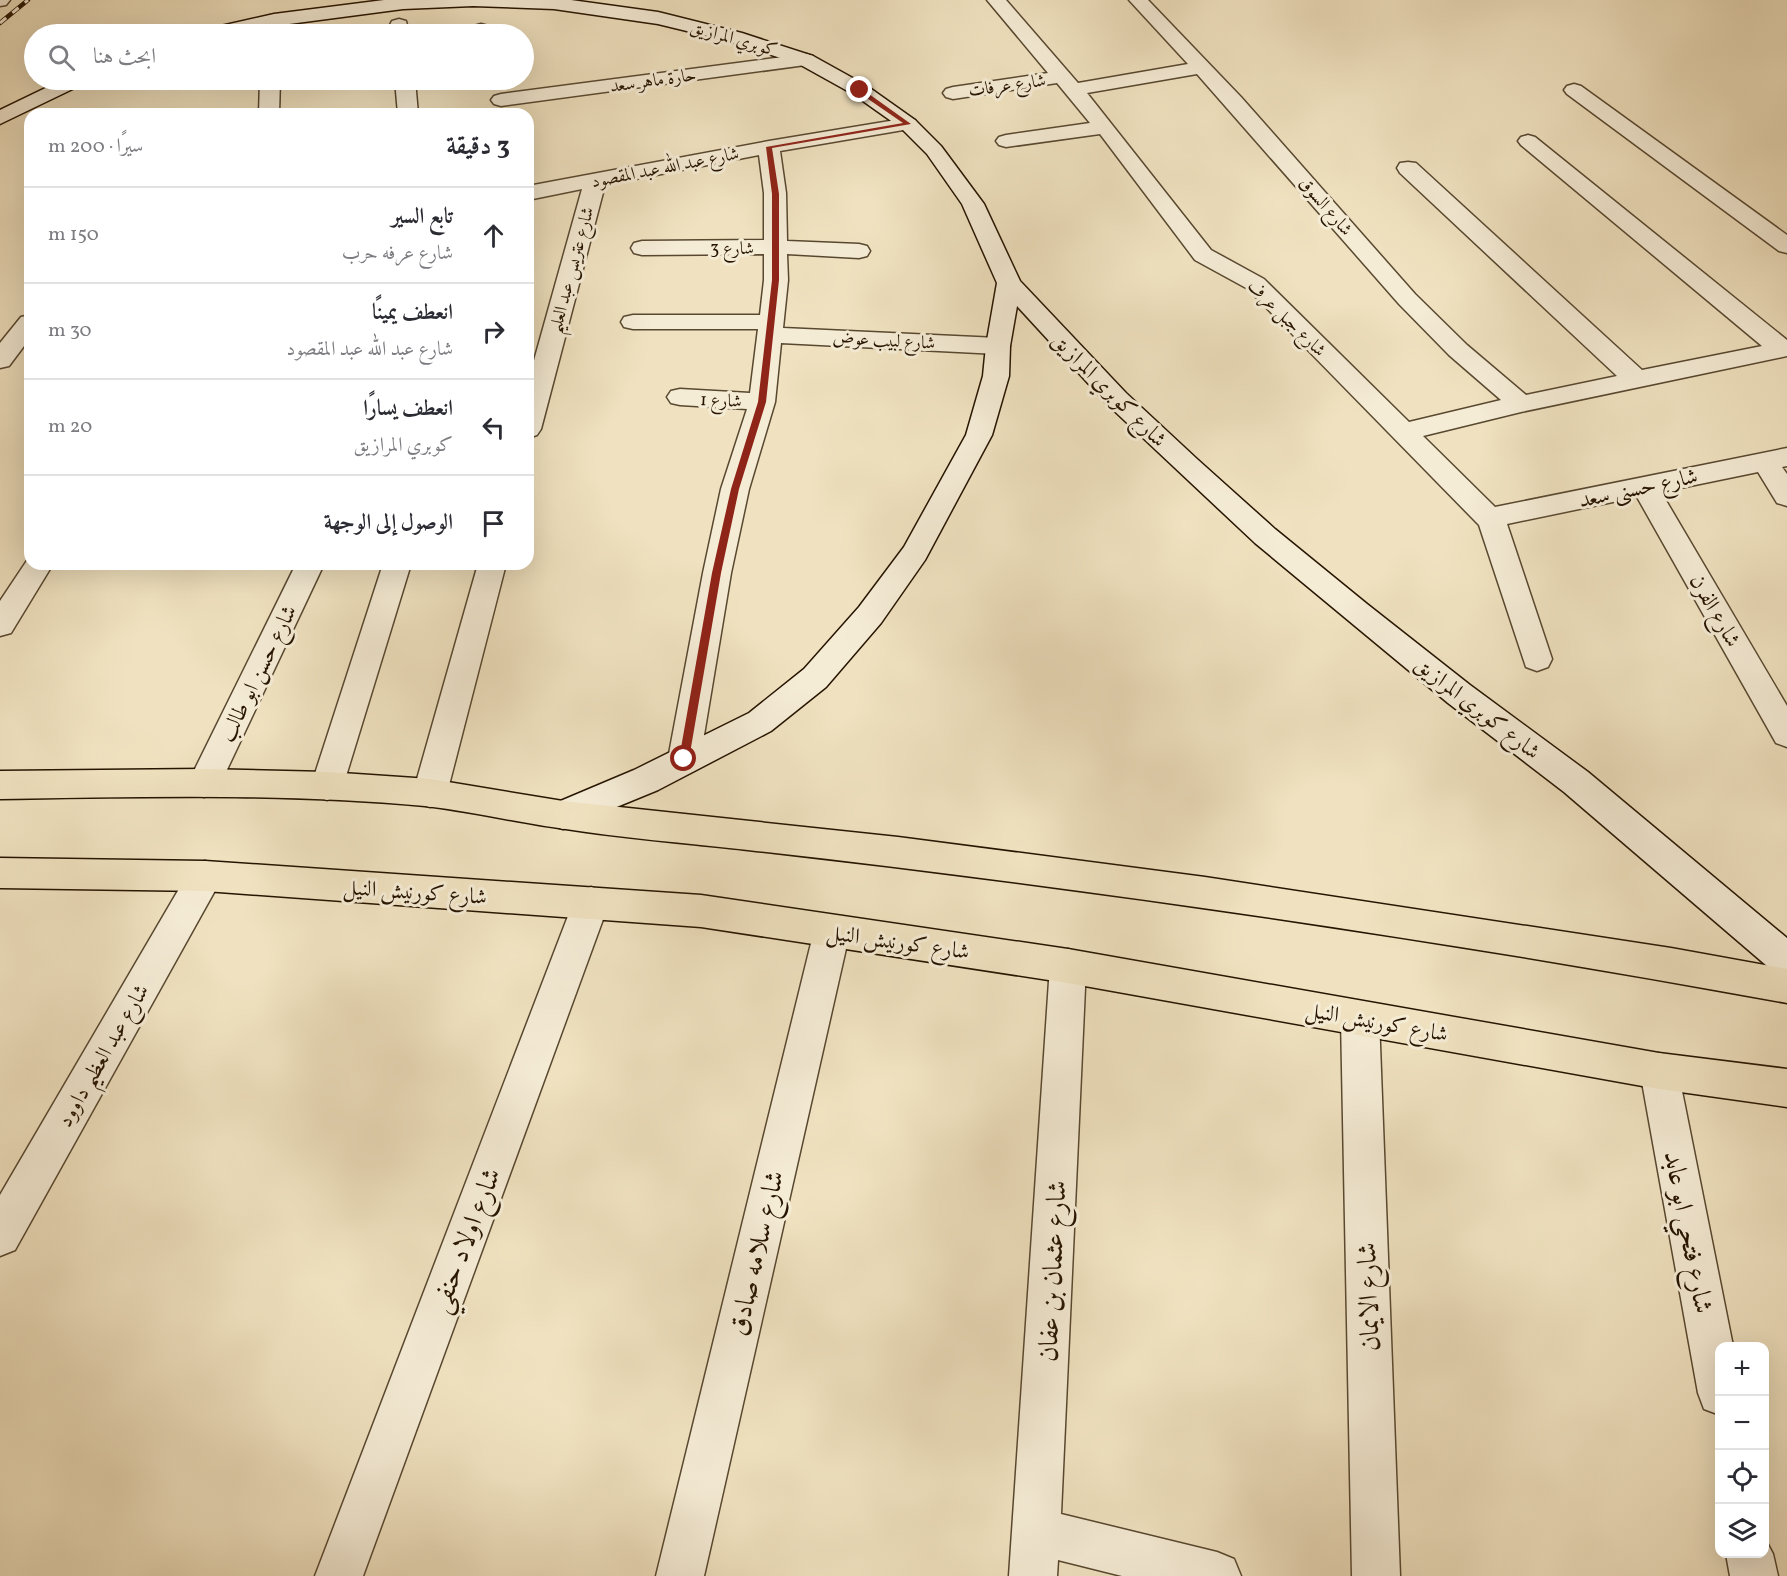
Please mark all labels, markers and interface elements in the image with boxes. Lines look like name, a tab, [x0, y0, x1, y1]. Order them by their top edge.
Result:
street label: كوبري المرازيق	[687, 15, 780, 65]
search box	[24, 24, 534, 90]
icon: search	[45, 41, 78, 74]
text: ابحث هنا	[93, 42, 156, 73]
street label: حارة ماهر سعد	[609, 63, 698, 100]
street label: شارع عرفات	[967, 69, 1048, 105]
route end	[846, 76, 872, 102]
text: 3 دقيقة	[446, 129, 510, 165]
text: سيرًا · 200 m	[48, 133, 143, 161]
street label: شارع عبد الله عبد المقصود	[589, 139, 742, 196]
street label: شارع السوق	[1291, 172, 1357, 243]
text: تابع السير	[391, 202, 453, 233]
street label: شارع عتريس عبد العليم	[543, 204, 605, 338]
icon: ahead	[477, 219, 510, 252]
text: 150 m	[48, 221, 99, 249]
street label: شارع 3	[710, 237, 754, 263]
text: شارع عرفه حرب	[342, 240, 453, 268]
street label: شارع جبل عرف	[1240, 275, 1331, 364]
text: انعطف يمينًا	[372, 298, 453, 329]
icon: right	[477, 315, 510, 348]
text: 30 m	[48, 317, 92, 345]
street label: شارع لبيب عوض	[832, 326, 936, 358]
street label: شارع كوبري المرازيق	[1043, 326, 1173, 456]
text: شارع عبد الله عبد المقصود	[286, 336, 453, 364]
street label: شارع 1	[699, 388, 742, 416]
text: انعطف يسارًا	[363, 394, 453, 425]
icon: left	[477, 411, 510, 444]
text: 20 m	[48, 413, 92, 441]
text: كوبري المرازيق	[353, 432, 453, 460]
street label: شارع حسنى سعد	[1576, 462, 1701, 518]
icon: arrive	[477, 507, 510, 540]
text: الوصول إلى الوجهة	[324, 508, 453, 539]
street label: شارع الفرن	[1680, 569, 1747, 654]
street label: شارع حسن ابو طالب	[213, 600, 307, 748]
street label: شارع كوبري المرازيق	[1406, 650, 1546, 769]
route start	[670, 745, 696, 771]
street label: شارع كورنيش النيل	[342, 873, 488, 915]
street label: شارع كورنيش النيل	[824, 918, 971, 970]
street label: شارع عبد العظيم داوود	[51, 979, 161, 1136]
street label: شارع كورنيش النيل	[1303, 996, 1450, 1052]
street label: شارع فتحي ابو عابد	[1649, 1148, 1721, 1318]
street label: شارع اولاد حنفي	[422, 1163, 517, 1320]
street label: شارع سلامه صادق	[721, 1167, 796, 1340]
street label: شارع عثمان بن عفان	[1030, 1179, 1079, 1363]
street label: شارع الايمان	[1349, 1242, 1392, 1352]
map controls	[1715, 1342, 1769, 1558]
button: +	[1715, 1342, 1769, 1396]
button: −	[1715, 1396, 1769, 1450]
button: locate	[1715, 1450, 1769, 1504]
button: layers	[1715, 1504, 1769, 1558]

